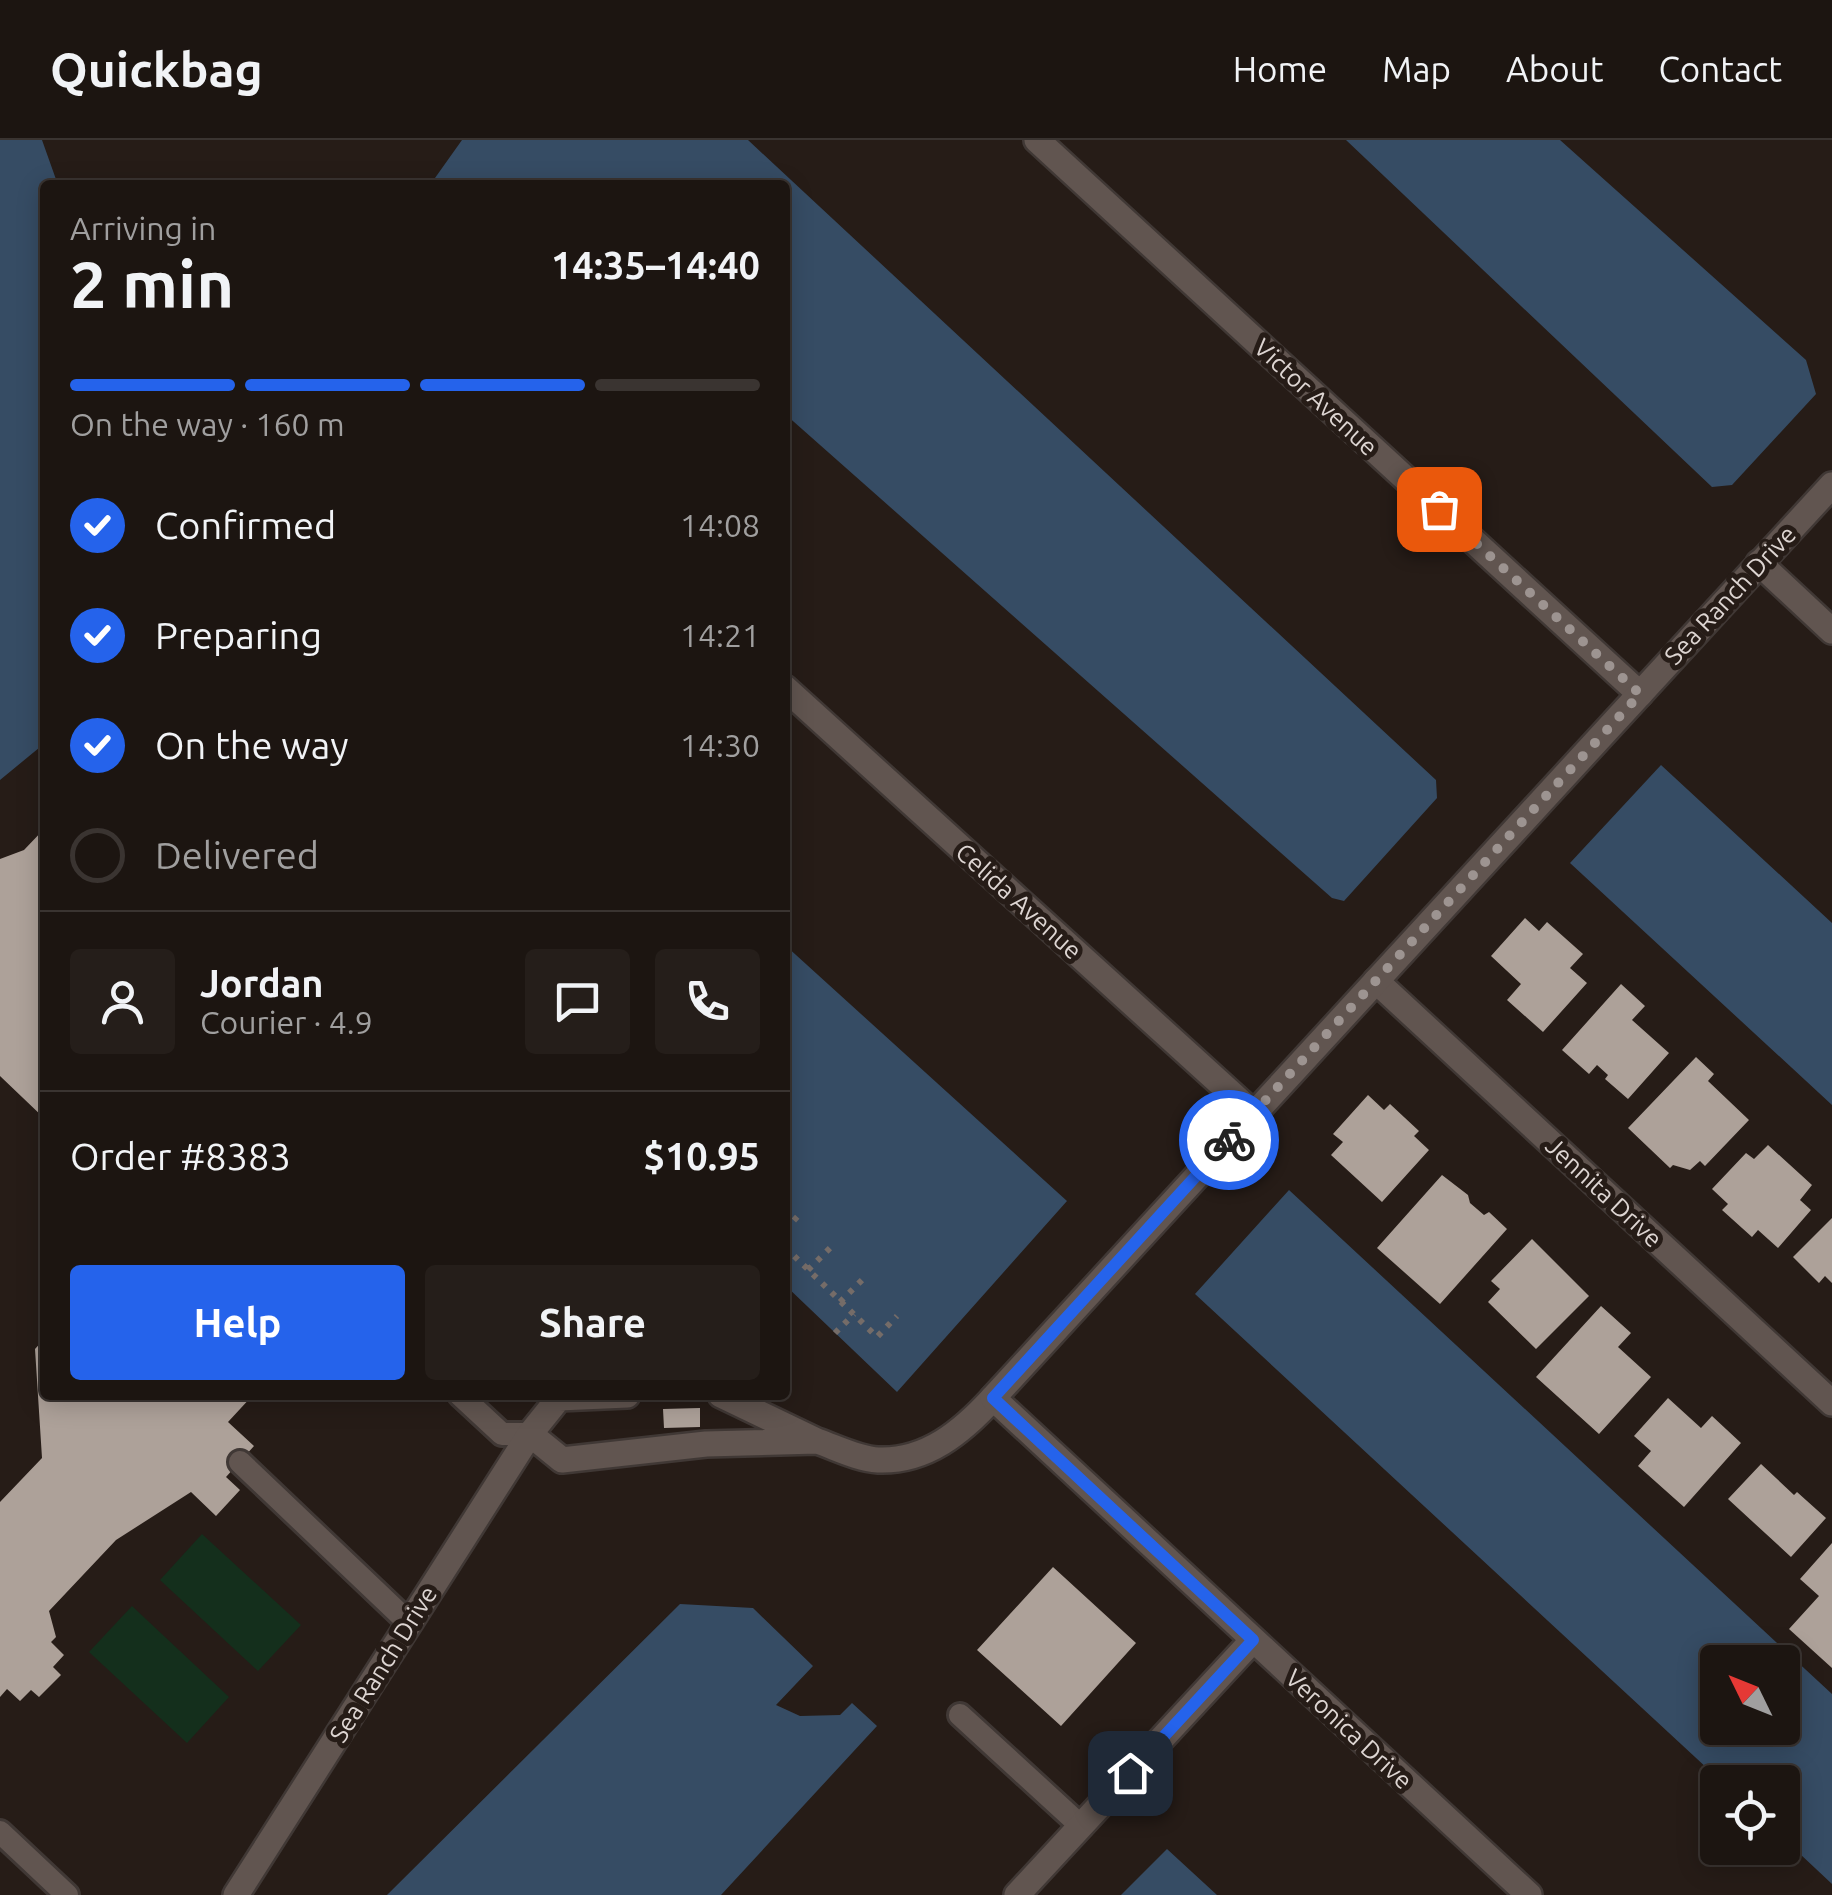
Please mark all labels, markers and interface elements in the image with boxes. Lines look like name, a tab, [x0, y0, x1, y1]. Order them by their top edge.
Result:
text: Quickbag	[50, 42, 263, 96]
text: Home	[1233, 49, 1327, 89]
text: Map	[1382, 49, 1451, 89]
text: About	[1506, 49, 1603, 89]
text: Contact	[1658, 49, 1782, 89]
text: Arriving in	[70, 210, 216, 246]
text: 14:35–14:40	[551, 244, 760, 286]
text: 2 min	[70, 247, 234, 320]
street label: Victor Avenue	[1249, 333, 1383, 461]
text: On the way · 160 m	[70, 406, 345, 442]
pin	[1397, 467, 1482, 552]
icon: bag	[1412, 482, 1467, 537]
icon: check	[70, 498, 125, 553]
text: Confirmed	[155, 504, 336, 546]
text: 14:08	[680, 507, 760, 543]
street label: Sea Ranch Drive	[1659, 520, 1801, 670]
icon: check	[70, 608, 125, 663]
text: Preparing	[155, 614, 322, 656]
text: 14:21	[680, 617, 760, 653]
icon: check	[70, 718, 125, 773]
text: On the way	[155, 724, 348, 766]
text: 14:30	[680, 727, 760, 763]
text: Delivered	[155, 834, 319, 876]
street label: Celida Avenue	[950, 837, 1088, 965]
button: person	[70, 949, 175, 1054]
button: chat	[525, 949, 630, 1054]
button: phone	[655, 949, 760, 1054]
text: Jordan	[200, 962, 324, 1004]
text: Courier · 4.9	[200, 1004, 373, 1040]
courier	[1179, 1090, 1279, 1190]
icon: bike	[1202, 1113, 1257, 1168]
street label: Jennita Drive	[1540, 1131, 1668, 1253]
text: Order #8383	[70, 1135, 291, 1177]
text: $10.95	[643, 1135, 760, 1177]
button: Help	[70, 1265, 405, 1380]
button: Share	[425, 1265, 760, 1380]
street label: Sea Ranch Drive	[324, 1581, 442, 1747]
north arrow	[1700, 1645, 1800, 1745]
map controls	[1700, 1645, 1800, 1865]
street label: Veronica Drive	[1280, 1663, 1418, 1795]
pin	[1088, 1731, 1173, 1816]
icon: home	[1103, 1746, 1158, 1801]
button: locate	[1700, 1765, 1800, 1865]

